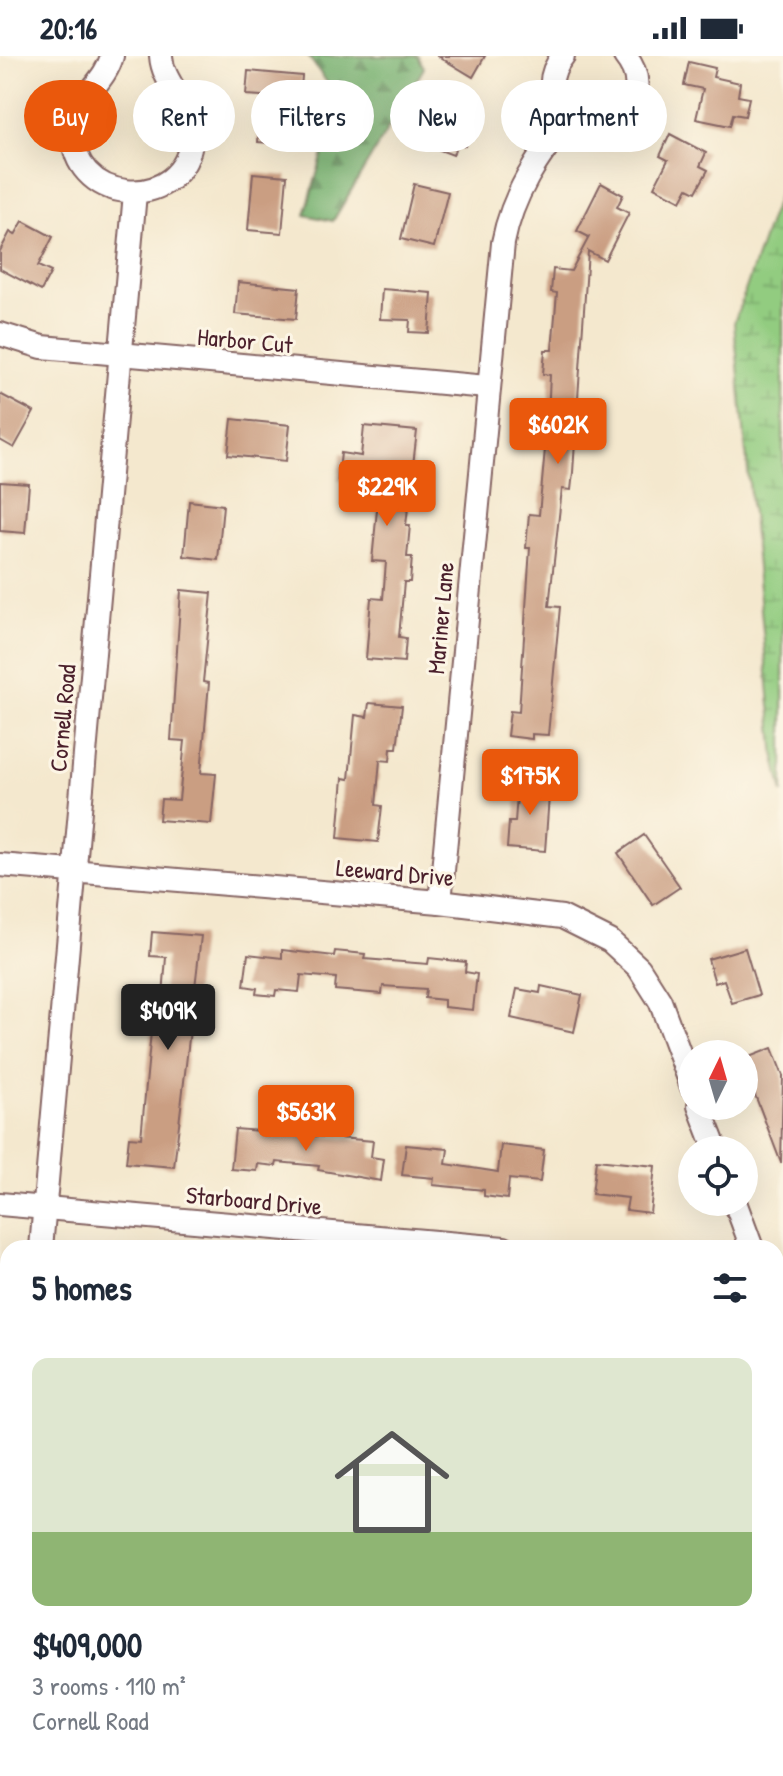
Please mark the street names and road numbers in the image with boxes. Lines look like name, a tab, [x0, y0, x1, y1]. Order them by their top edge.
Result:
street label: Harbor Cut	[196, 320, 295, 360]
street label: Mariner Lane	[419, 560, 461, 675]
street label: Cornell Road	[41, 663, 83, 773]
street label: Leeward Drive	[335, 851, 456, 893]
street label: Starboard Drive	[185, 1178, 324, 1222]

